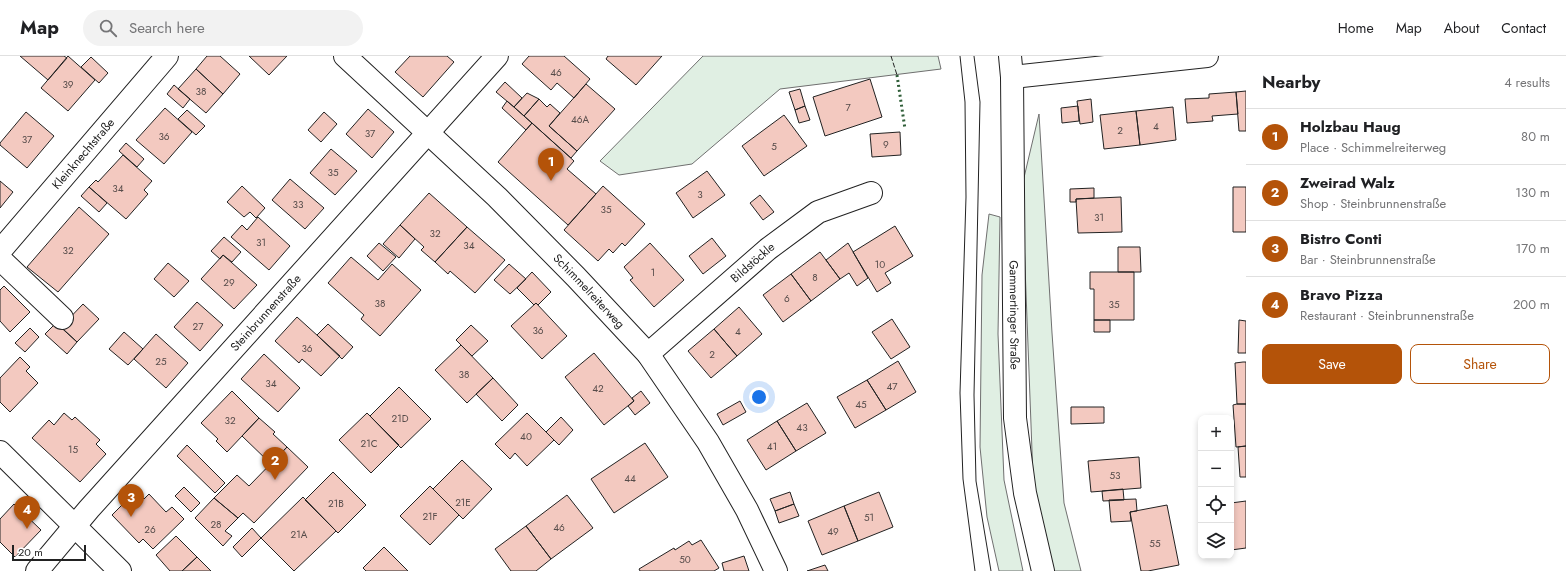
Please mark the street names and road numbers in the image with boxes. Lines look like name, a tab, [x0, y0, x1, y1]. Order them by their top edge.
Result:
street label: Kleinknechtstraße	[48, 114, 119, 193]
street label: Bildstöckle	[726, 238, 779, 287]
street label: Schimmelreiterweg	[549, 250, 629, 333]
street label: Gammertinger Straße	[1005, 260, 1024, 370]
street label: Steinbrunnenstraße	[226, 270, 305, 355]

